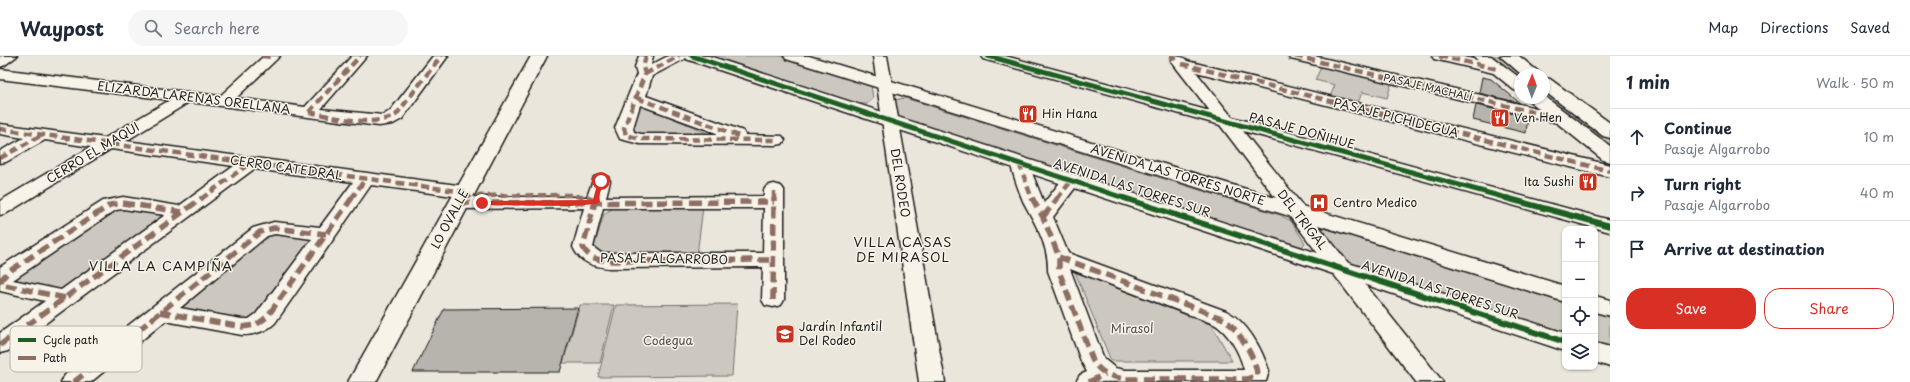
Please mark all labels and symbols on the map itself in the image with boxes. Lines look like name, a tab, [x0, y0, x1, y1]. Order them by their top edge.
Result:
north arrow	[1514, 68, 1550, 104]
street label: PASAJE MACHALÍ	[1382, 69, 1474, 104]
street label: ELIZARDA LARENAS ORELLANA	[96, 76, 292, 118]
street label: PASAJE PICHIDEGUA	[1332, 93, 1461, 141]
restaurant icon: Hin Hana	[1017, 103, 1039, 125]
place label: Hin Hana	[1042, 104, 1098, 122]
street label: PASAJE DOÑIHUE	[1247, 107, 1357, 153]
restaurant icon: Ven Hen	[1489, 107, 1511, 129]
place label: Ven Hen	[1514, 108, 1562, 126]
street label: CERRO EL MAQUI	[43, 117, 142, 187]
street label: AVENIDA LAS TORRES NORTE	[1089, 139, 1268, 209]
street label: DEL RODEO	[887, 147, 915, 219]
street label: CERRO CATEDRAL	[229, 150, 344, 184]
street label: AVENIDA LAS TORRES SUR	[1051, 153, 1213, 221]
restaurant icon: Ita Sushi	[1577, 171, 1599, 193]
route start	[592, 172, 610, 190]
place label: Ita Sushi	[1524, 172, 1574, 190]
street label: LO OVALLE	[426, 185, 472, 252]
street label: DEL TRIGAL	[1274, 185, 1332, 254]
hospital icon: Centro Medico	[1308, 192, 1330, 214]
place label: Centro Medico	[1333, 193, 1417, 211]
route end	[473, 194, 491, 212]
district label: VILLA CASAS DE MIRASOL	[854, 232, 952, 266]
street label: PASAJE ALGARROBO	[600, 248, 728, 268]
street label: AVENIDA LAS TORRES SUR	[1359, 255, 1521, 323]
district label: VILLA LA CAMPIÑA	[89, 256, 233, 275]
place label: Jardín Infantil Del Rodeo	[799, 317, 882, 349]
park label: Mirasol	[1111, 319, 1153, 337]
school or university icon: Jardín Infantil Del Rodeo	[774, 323, 796, 345]
legend	[10, 326, 142, 372]
text: Cycle path	[43, 331, 98, 348]
park label: Codegua	[643, 331, 694, 349]
text: Path	[43, 349, 67, 366]

